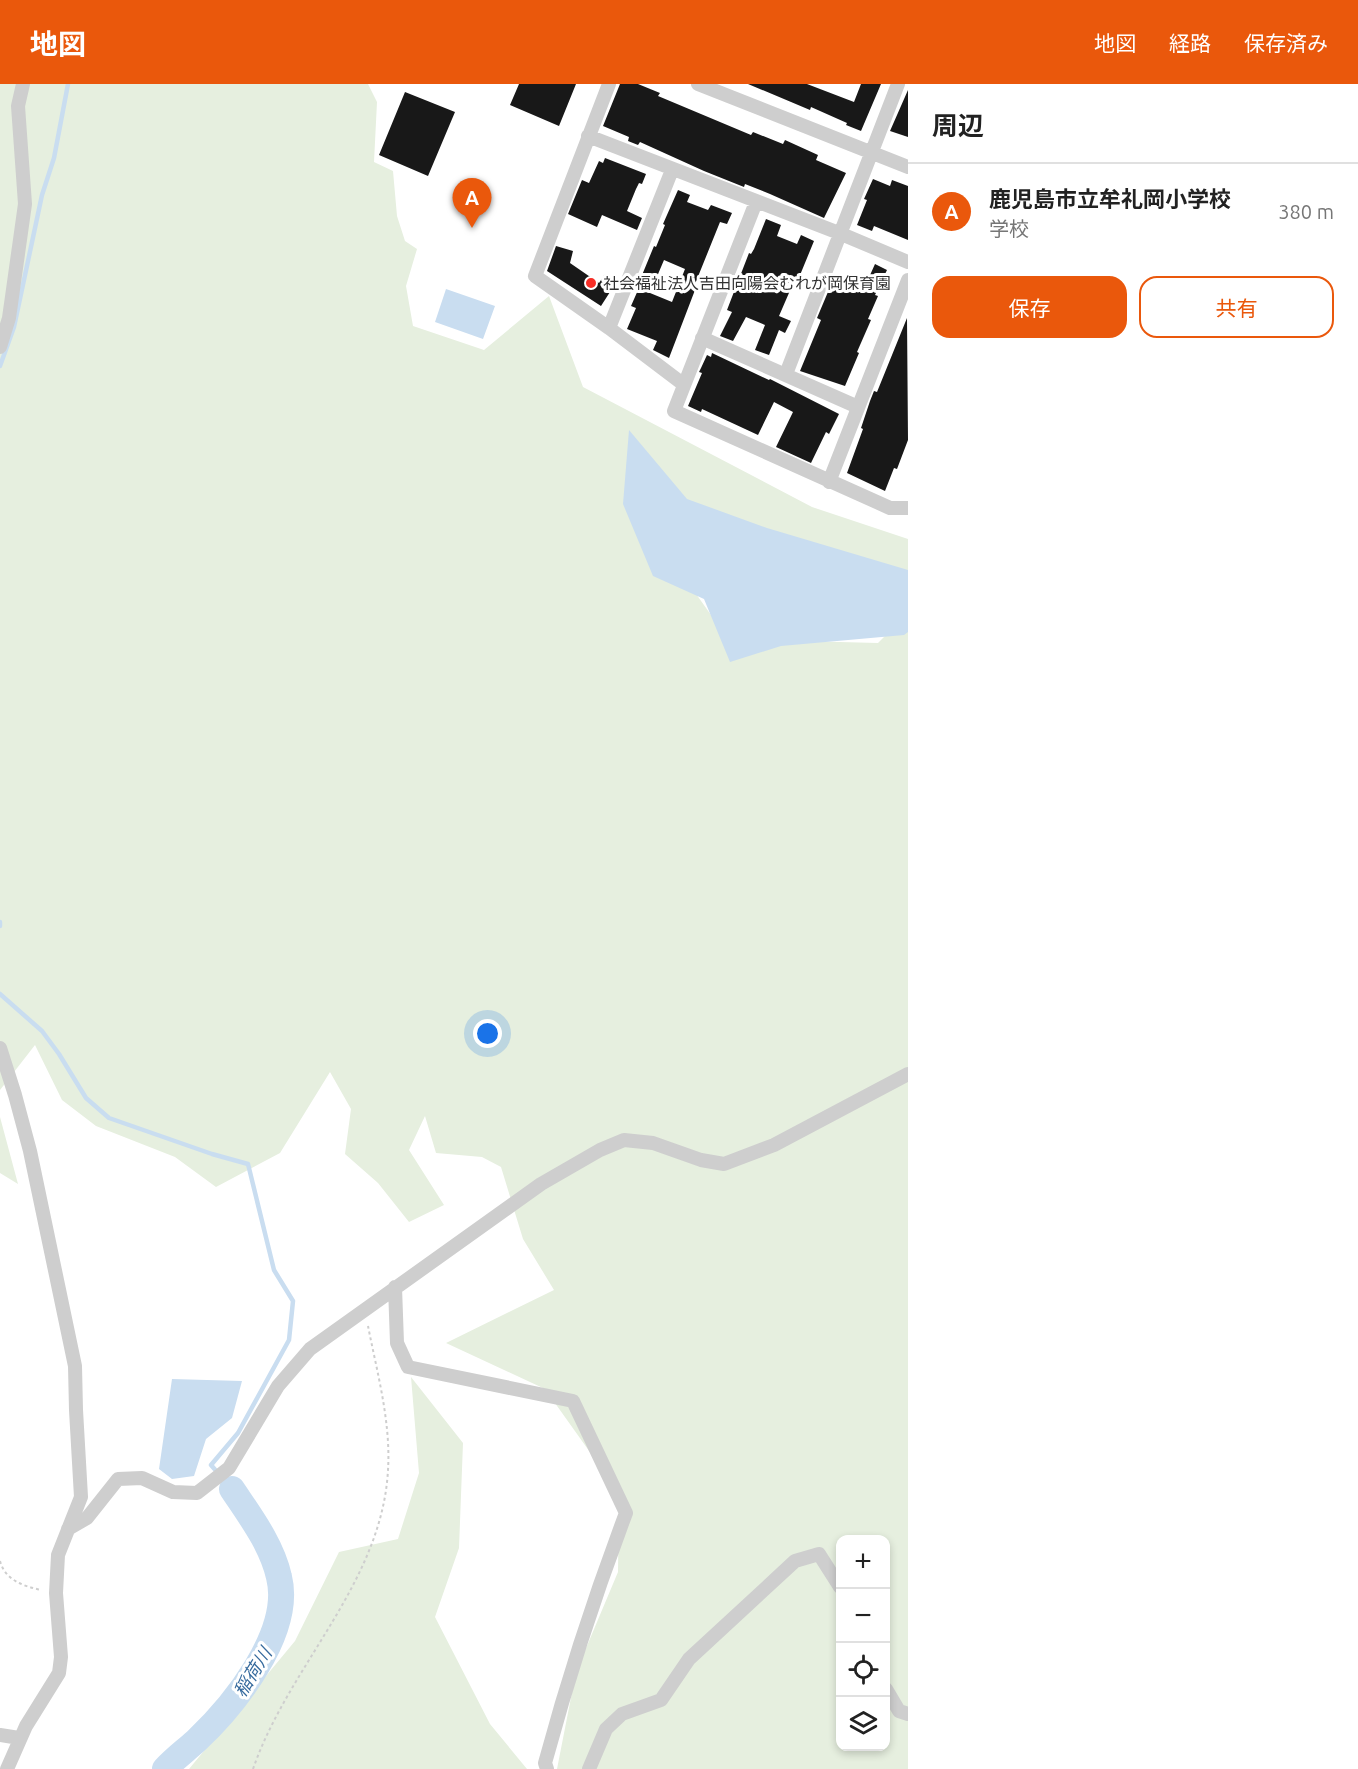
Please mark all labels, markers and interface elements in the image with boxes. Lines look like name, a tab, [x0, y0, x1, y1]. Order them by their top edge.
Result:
text: 地図	[30, 28, 86, 59]
text: 地図	[1094, 31, 1136, 55]
text: 経路	[1169, 31, 1211, 55]
text: 保存済み	[1244, 31, 1328, 55]
text: 周辺	[932, 111, 984, 140]
pin: A	[452, 178, 492, 228]
text: 鹿児島市立牟礼岡小学校	[989, 186, 1231, 211]
text: A	[944, 200, 959, 223]
text: 380 m	[1278, 200, 1334, 223]
text: 学校	[989, 217, 1029, 240]
place label: 社会福祉法人吉田向陽会むれが岡保育園	[603, 274, 891, 292]
marker: 社会福祉法人吉田向陽会むれが岡保育園	[584, 276, 598, 290]
button: 保存	[932, 276, 1127, 338]
button: 共有	[1139, 276, 1334, 338]
your location	[473, 1019, 502, 1048]
map controls	[836, 1535, 890, 1751]
button: +	[836, 1535, 890, 1589]
button: −	[836, 1589, 890, 1643]
water label: 稲荷川	[229, 1642, 276, 1700]
button: locate	[836, 1643, 890, 1697]
button: layers	[836, 1697, 890, 1751]

